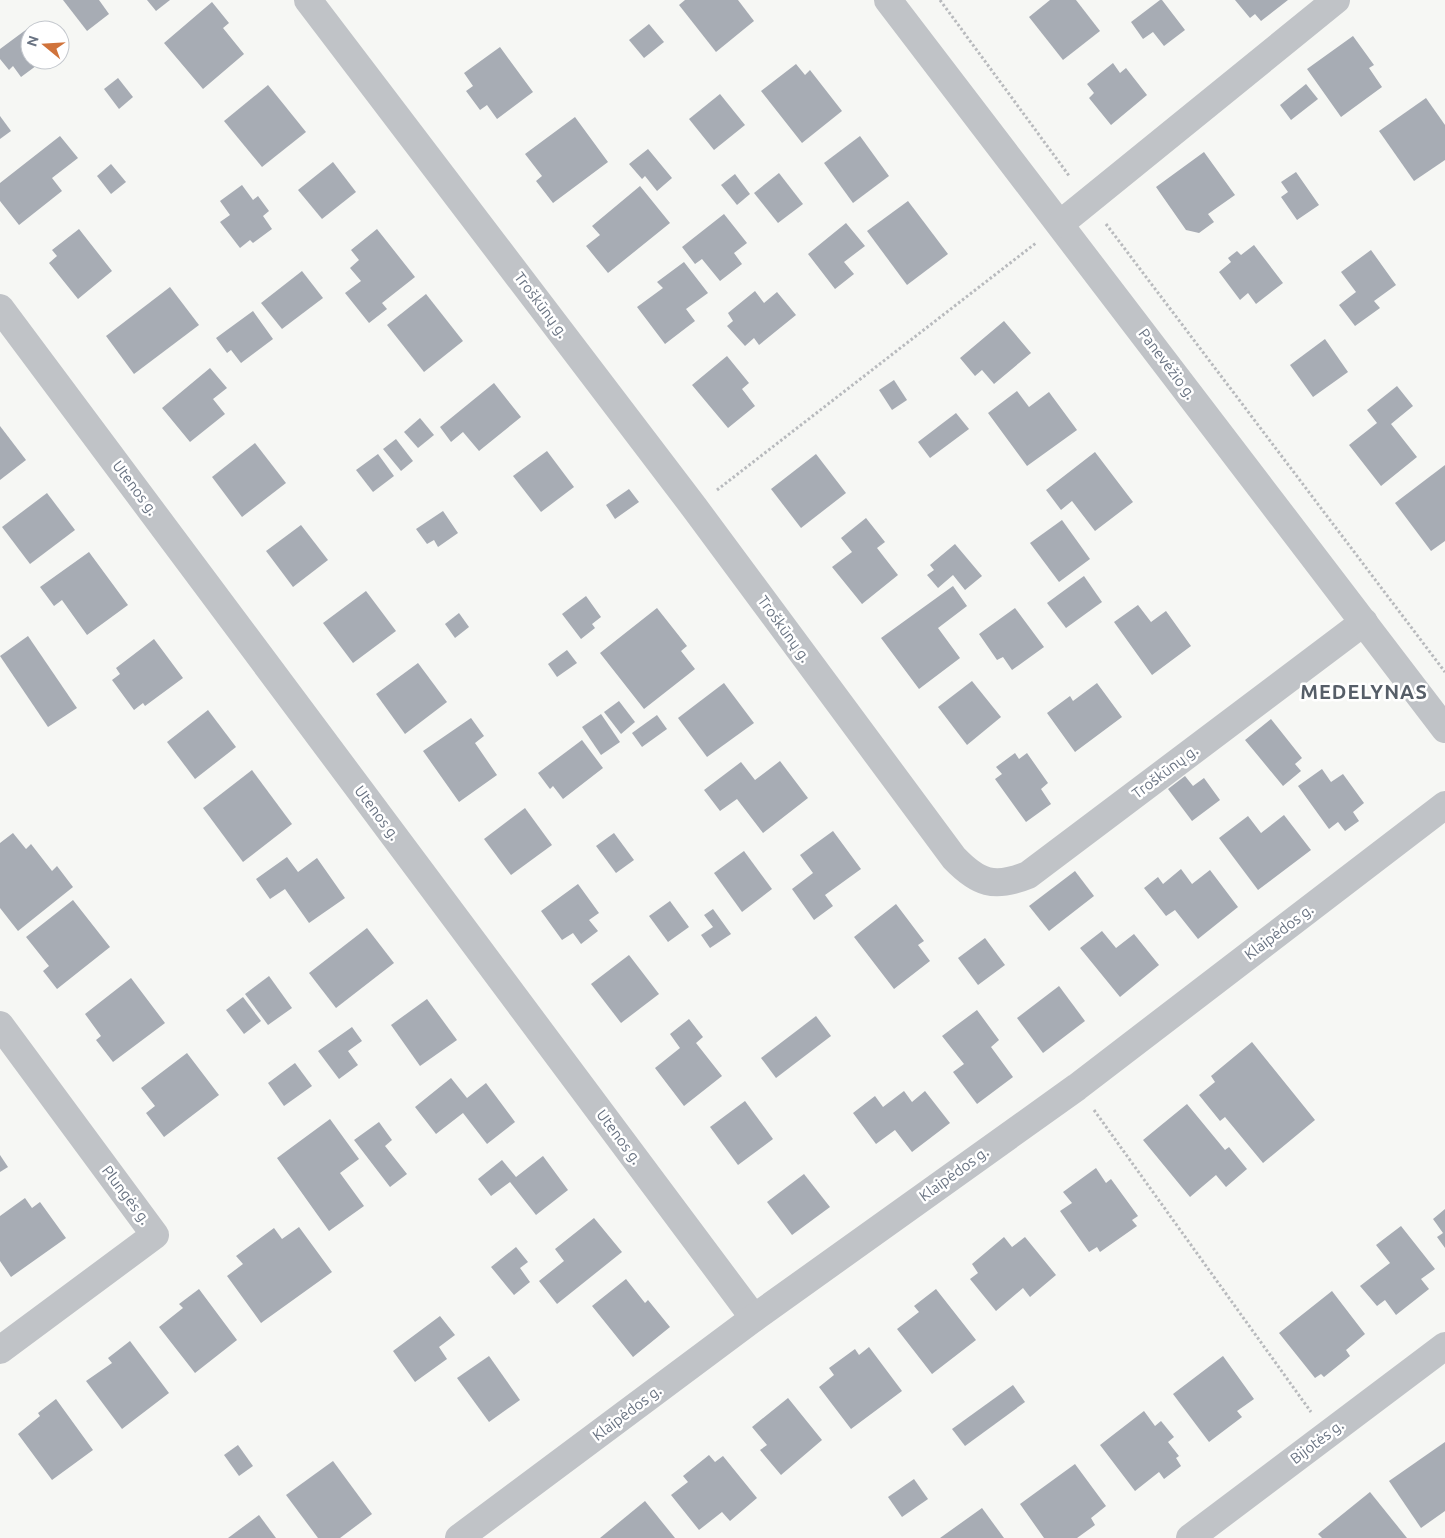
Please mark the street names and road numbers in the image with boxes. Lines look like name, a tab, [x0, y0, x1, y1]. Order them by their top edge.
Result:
street label: Troškūnų g.	[511, 269, 572, 341]
street label: Panevėžio g.	[1135, 325, 1199, 402]
street label: Utenos g.	[109, 457, 161, 518]
street label: Troškūnų g.	[755, 592, 814, 665]
street label: Troškūnų g.	[1129, 741, 1201, 802]
street label: Utenos g.	[351, 782, 403, 843]
street label: Klaipėdos g.	[1241, 900, 1316, 963]
street label: Utenos g.	[593, 1106, 645, 1167]
street label: Klaipėdos g.	[916, 1143, 992, 1204]
street label: Plungės g.	[99, 1162, 154, 1227]
street label: Klaipėdos g.	[589, 1381, 664, 1444]
street label: Bijotės g.	[1287, 1416, 1347, 1467]

